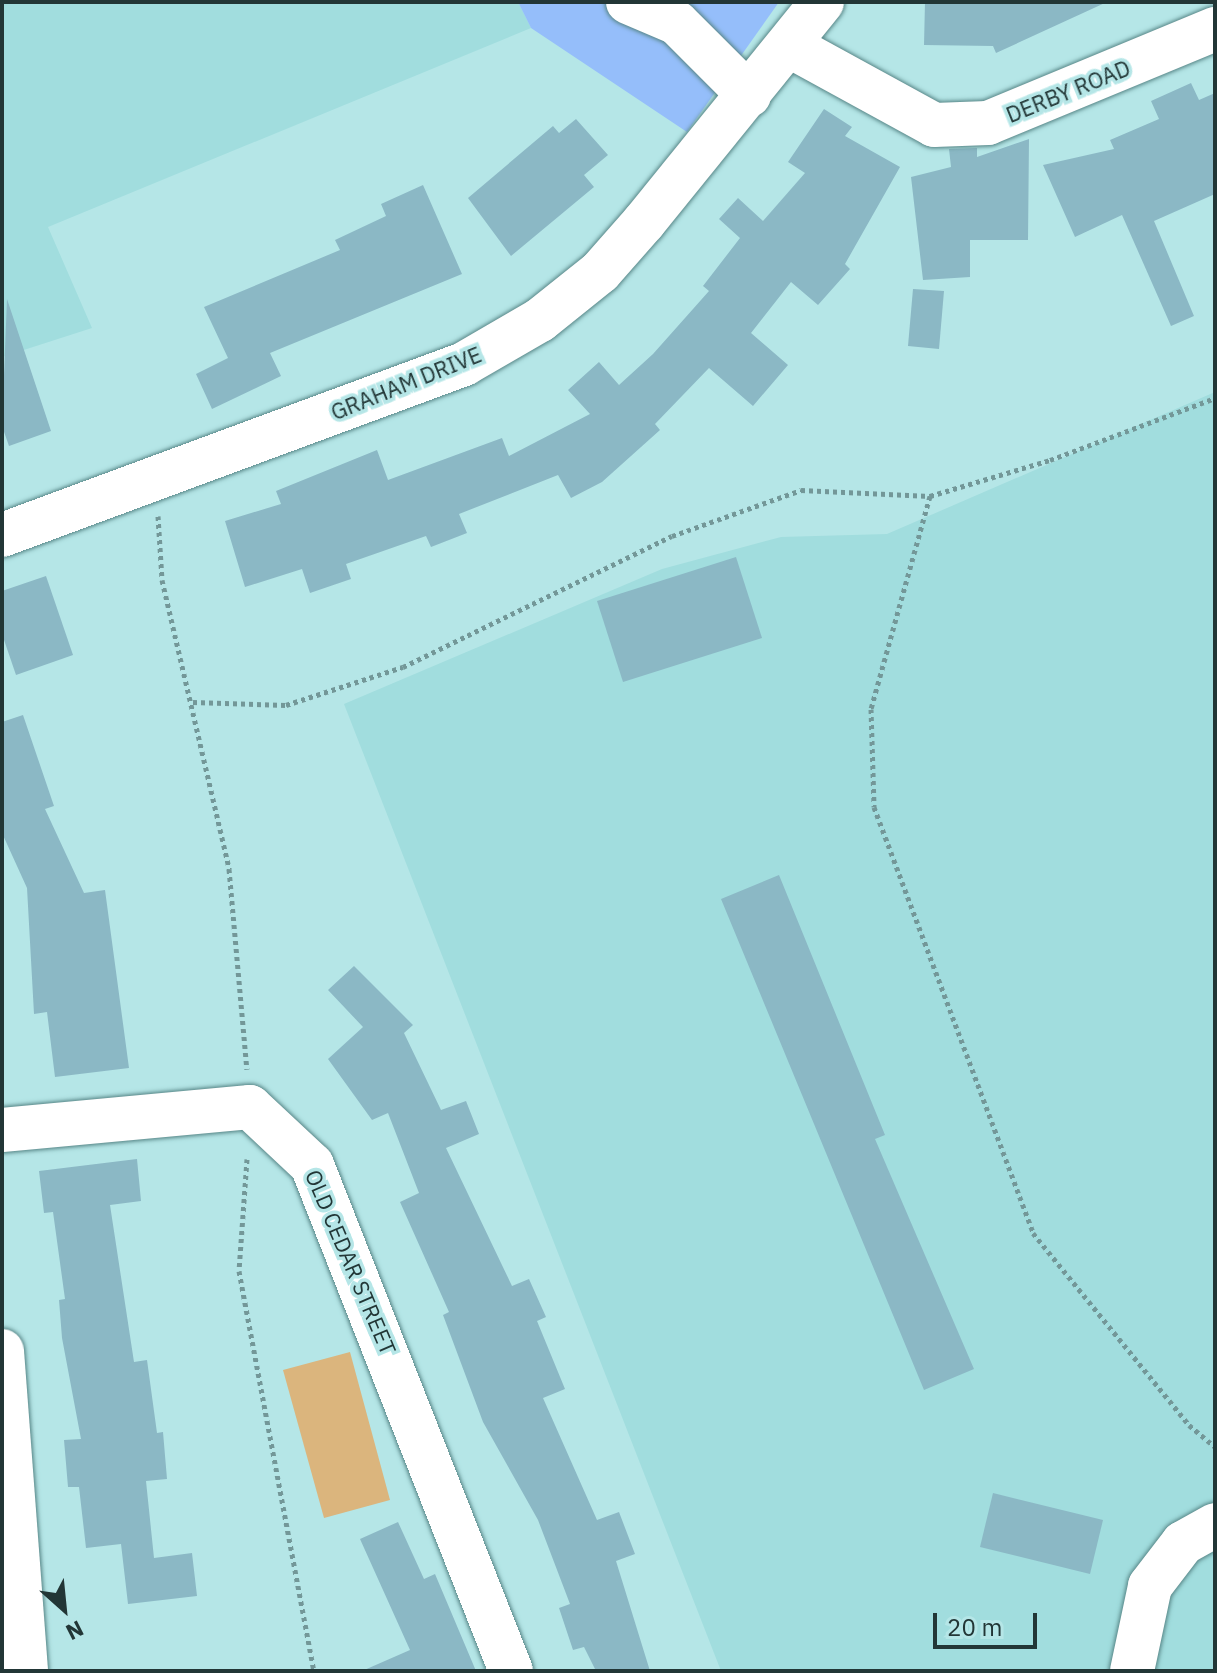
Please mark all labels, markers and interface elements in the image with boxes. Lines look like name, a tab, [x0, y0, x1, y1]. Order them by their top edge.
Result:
street label: DERBY ROAD	[1002, 54, 1134, 128]
street label: GRAHAM DRIVE	[327, 341, 485, 425]
street label: OLD CEDAR STREET	[300, 1166, 402, 1358]
north arrow	[24, 1569, 104, 1649]
scale bar	[937, 1597, 1041, 1647]
text: 20 m	[947, 1611, 1002, 1643]
text: N	[61, 1614, 89, 1647]

